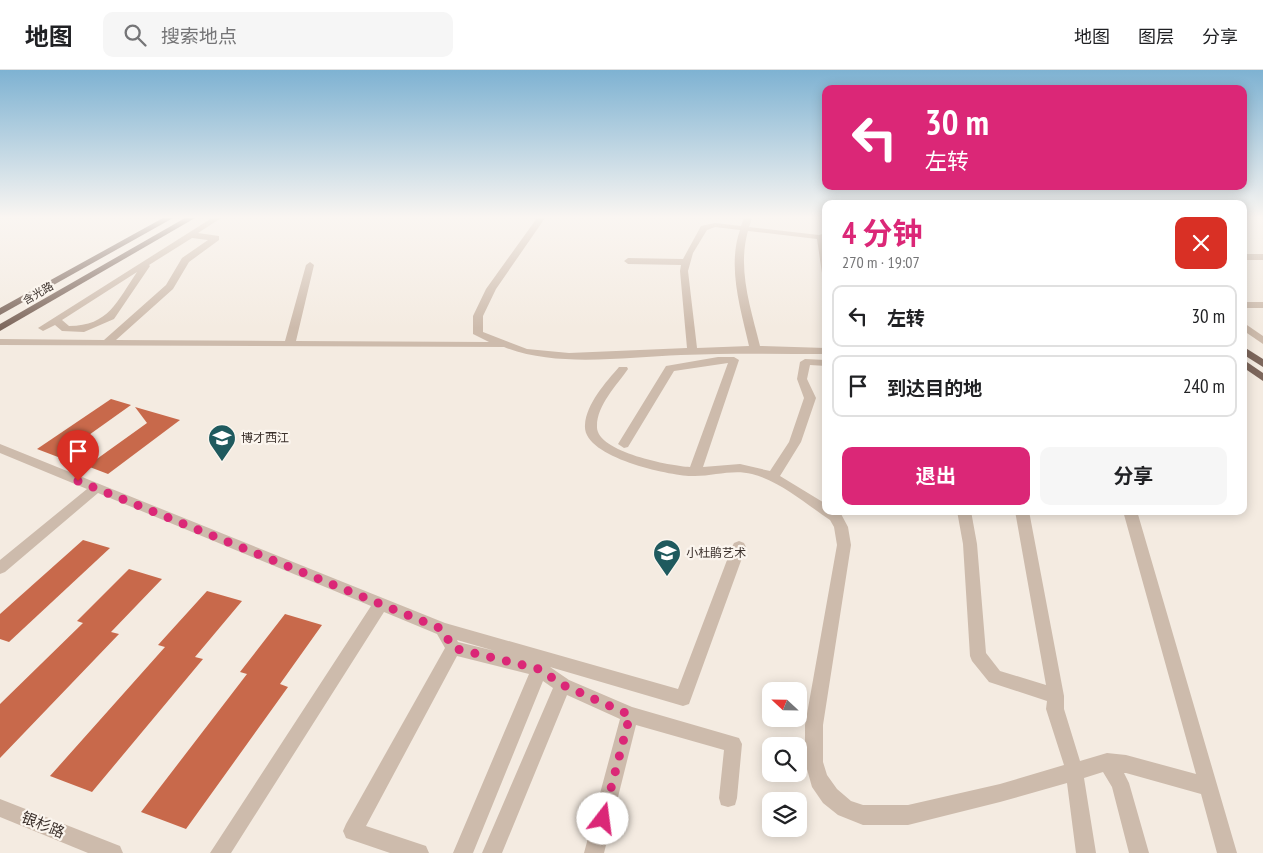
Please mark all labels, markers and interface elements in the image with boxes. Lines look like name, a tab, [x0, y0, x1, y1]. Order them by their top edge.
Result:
search box	[103, 12, 453, 57]
text: 地图	[25, 21, 73, 52]
icon: search	[121, 21, 149, 49]
text: 搜索地点	[161, 24, 237, 48]
text: 地图	[1074, 25, 1110, 48]
text: 图层	[1138, 25, 1174, 48]
text: 分享	[1202, 25, 1238, 48]
text: 30 m	[925, 99, 989, 145]
icon: left	[842, 105, 907, 170]
text: 左转	[925, 147, 969, 175]
text: 4 分钟	[842, 213, 923, 252]
button: close	[1175, 217, 1227, 269]
text: 270 m · 19:07	[842, 252, 920, 272]
street label: 含光路	[20, 279, 56, 307]
icon: left	[844, 302, 872, 330]
text: 30 m	[1192, 304, 1225, 328]
text: 左转	[887, 306, 925, 330]
icon: arrive	[844, 372, 872, 400]
text: 240 m	[1183, 374, 1225, 398]
text: 到达目的地	[887, 376, 982, 400]
school or university icon: 博才西江	[207, 423, 237, 462]
pin	[57, 430, 99, 481]
place label: 博才西江	[241, 430, 289, 445]
icon: arrive	[64, 437, 92, 465]
button: 退出	[842, 447, 1030, 505]
button: 分享	[1040, 447, 1227, 505]
school or university icon: 小杜鹃艺术	[652, 538, 682, 577]
place label: 小杜鹃艺术	[686, 545, 746, 560]
north arrow	[762, 682, 808, 728]
map controls	[762, 682, 807, 837]
button: search	[762, 737, 807, 782]
position arrow	[576, 792, 628, 844]
button: layers	[762, 792, 807, 837]
street label: 银杉路	[19, 807, 68, 842]

